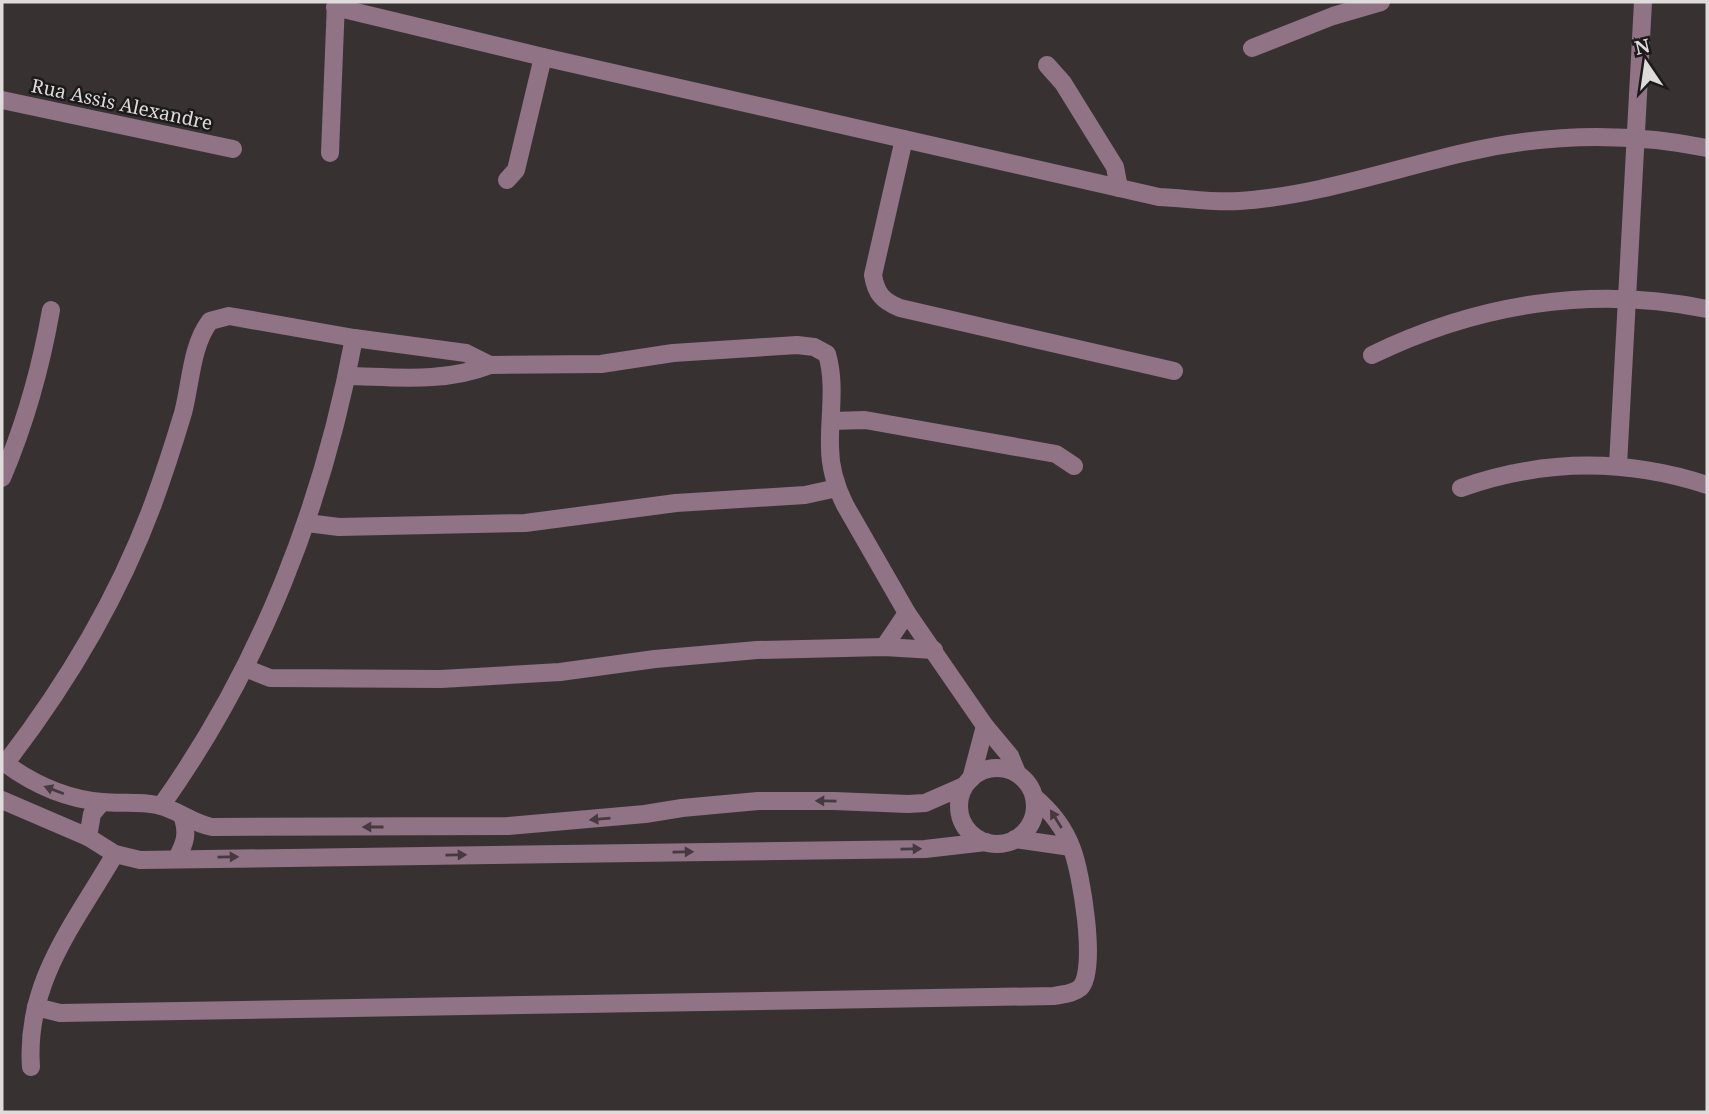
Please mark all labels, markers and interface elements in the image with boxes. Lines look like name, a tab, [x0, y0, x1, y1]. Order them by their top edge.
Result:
north arrow	[1611, 28, 1681, 98]
text: N	[1632, 32, 1652, 61]
street label: Rua Assis Alexandre	[29, 72, 215, 136]
one-way arrow	[44, 784, 65, 795]
one-way arrow	[815, 795, 837, 806]
one-way arrow	[1049, 810, 1062, 829]
one-way arrow	[589, 813, 611, 824]
one-way arrow	[361, 821, 383, 833]
one-way arrow	[900, 843, 922, 855]
one-way arrow	[673, 846, 695, 858]
one-way arrow	[445, 849, 467, 861]
one-way arrow	[218, 851, 240, 863]

